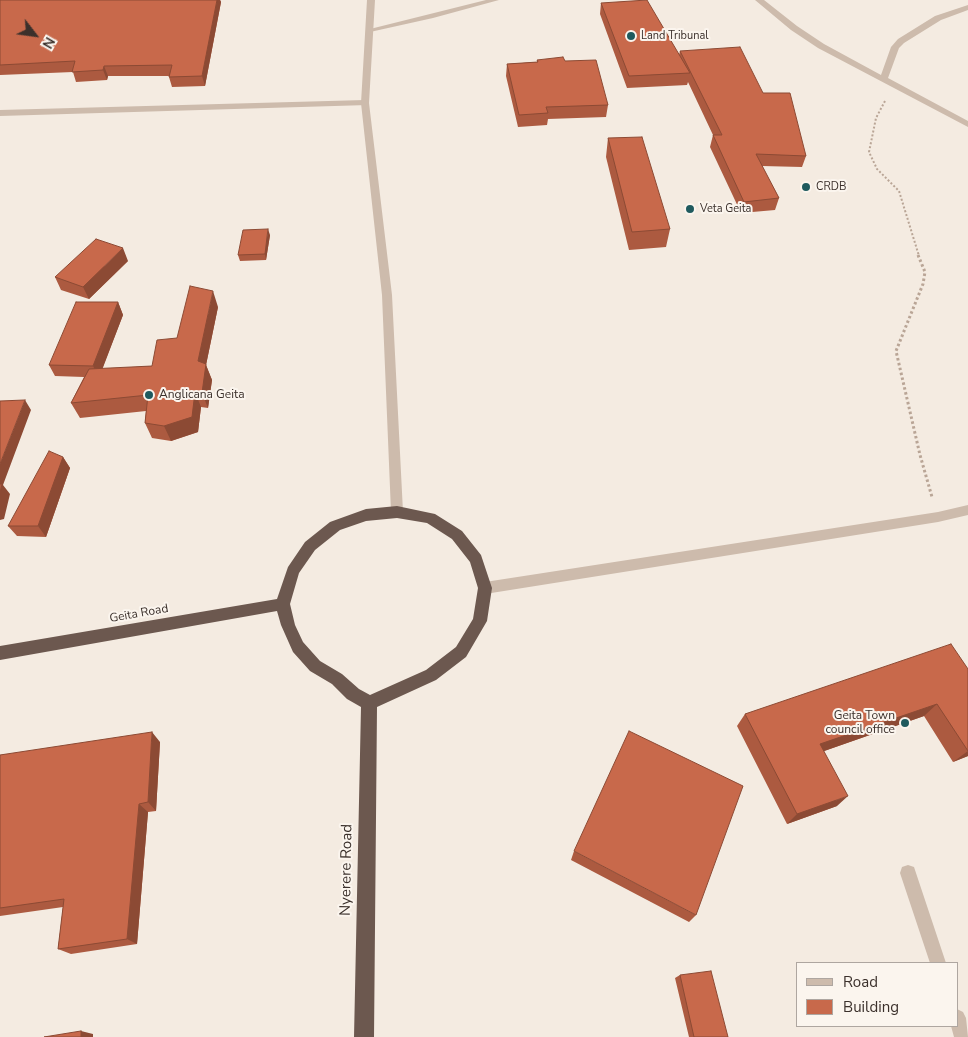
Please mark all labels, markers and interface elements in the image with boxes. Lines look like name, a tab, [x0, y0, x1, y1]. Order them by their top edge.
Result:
north arrow	[10, 10, 60, 60]
place label: Land Tribunal	[641, 29, 708, 43]
marker: Land Tribunal	[625, 30, 637, 42]
text: N	[38, 33, 59, 52]
place label: CRDB	[816, 180, 846, 194]
marker: CRDB	[800, 181, 812, 193]
place label: Veta Geita	[700, 202, 751, 216]
marker: Veta Geita	[684, 203, 696, 215]
place label: Anglicana Geita	[159, 388, 244, 402]
marker: Anglicana Geita	[143, 389, 155, 401]
street label: Geita Road	[108, 602, 170, 626]
place label: Geita Town council office	[825, 709, 895, 737]
marker: Geita Town council office	[899, 717, 911, 729]
street label: Nyerere Road	[337, 824, 357, 916]
legend	[796, 962, 958, 1027]
text: Road	[843, 972, 878, 992]
text: Building	[843, 997, 899, 1017]

